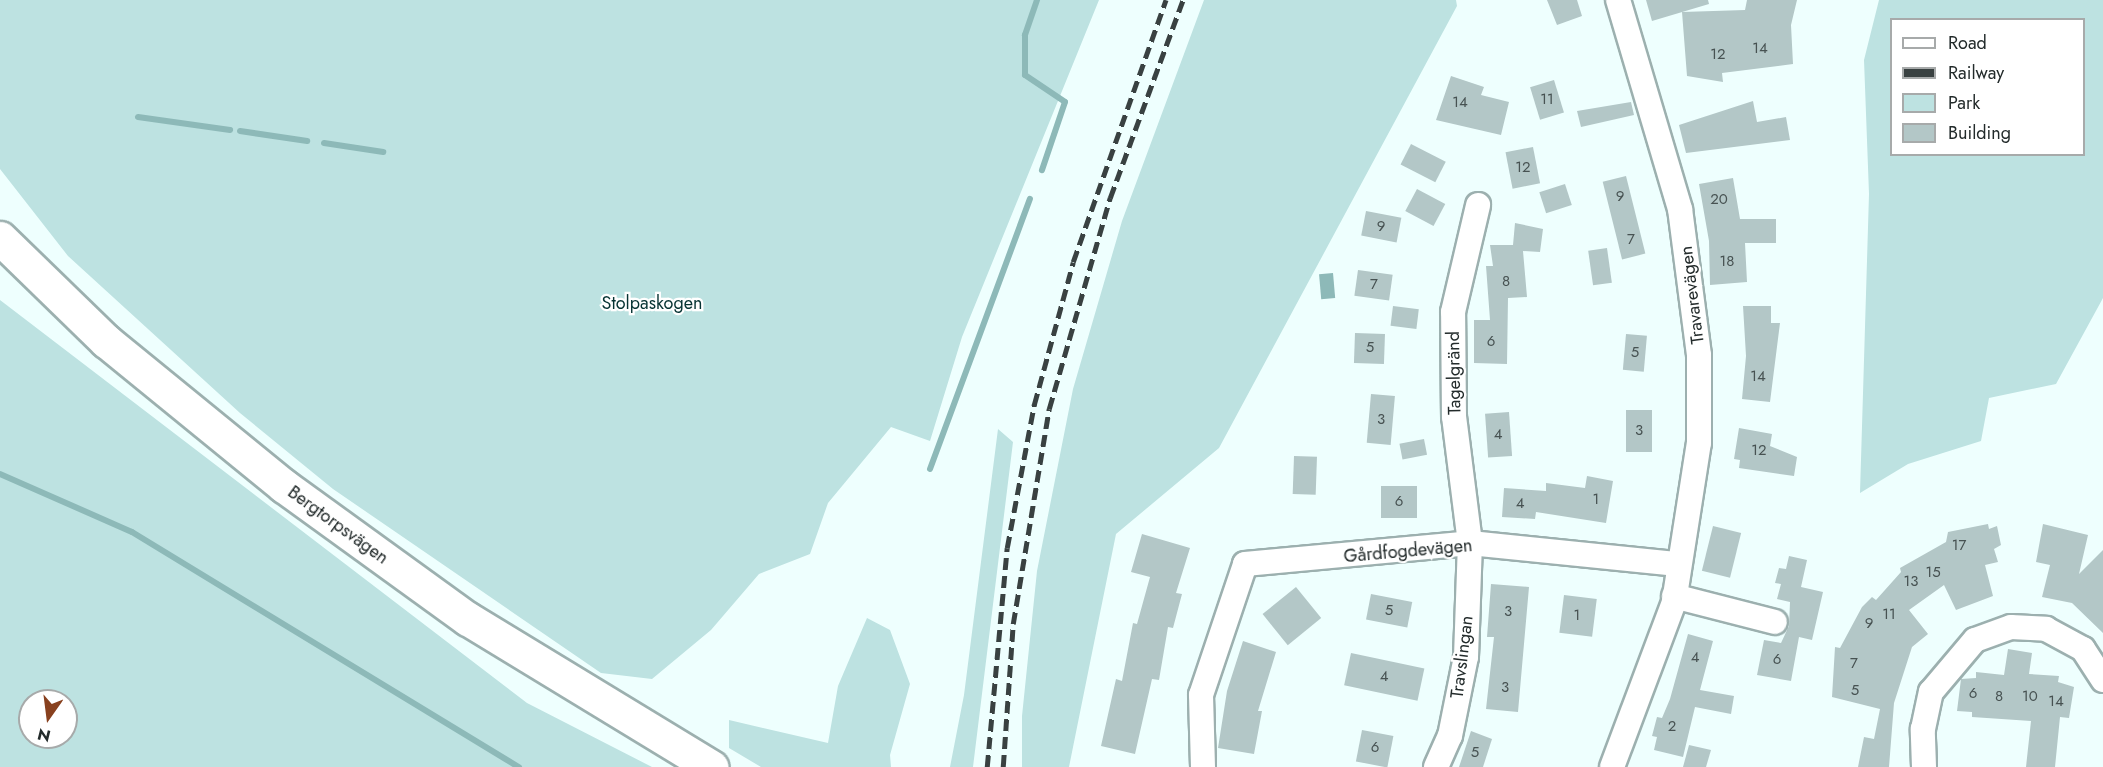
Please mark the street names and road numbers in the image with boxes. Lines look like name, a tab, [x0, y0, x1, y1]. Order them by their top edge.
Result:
street label: Travarevägen	[1675, 245, 1709, 345]
street label: Tagelgränd	[1442, 331, 1466, 415]
street label: Bergtorpsvägen	[284, 481, 392, 569]
street label: Gårdfogdevägen	[1343, 535, 1473, 567]
street label: Travslingan	[1446, 614, 1478, 700]

